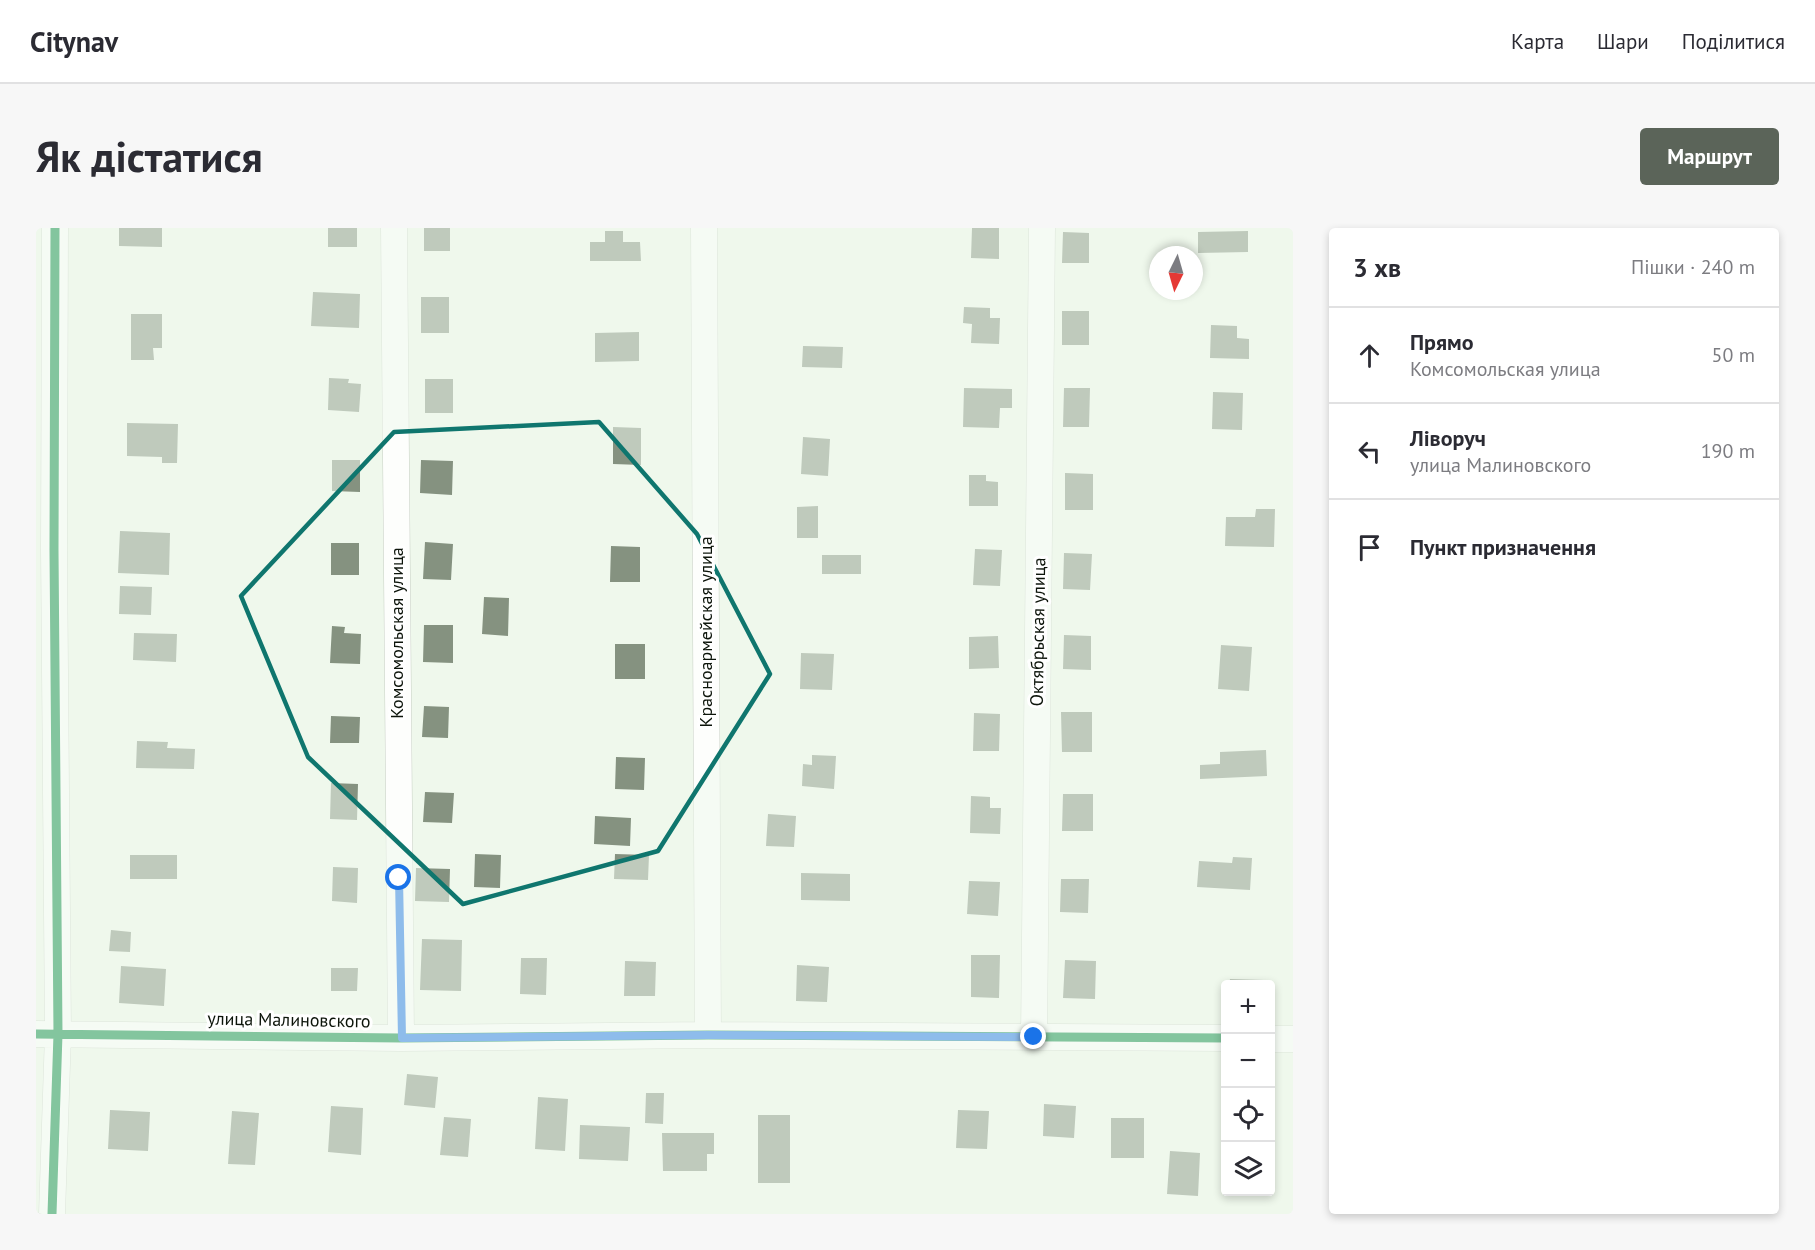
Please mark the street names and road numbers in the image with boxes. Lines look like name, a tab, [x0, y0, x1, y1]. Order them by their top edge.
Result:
street label: Красноармейская улица	[694, 536, 717, 728]
street label: Комсомольская улица	[385, 547, 408, 719]
street label: Октябрьская улица	[1025, 557, 1050, 707]
street label: улица Малиновского	[207, 1007, 371, 1032]

